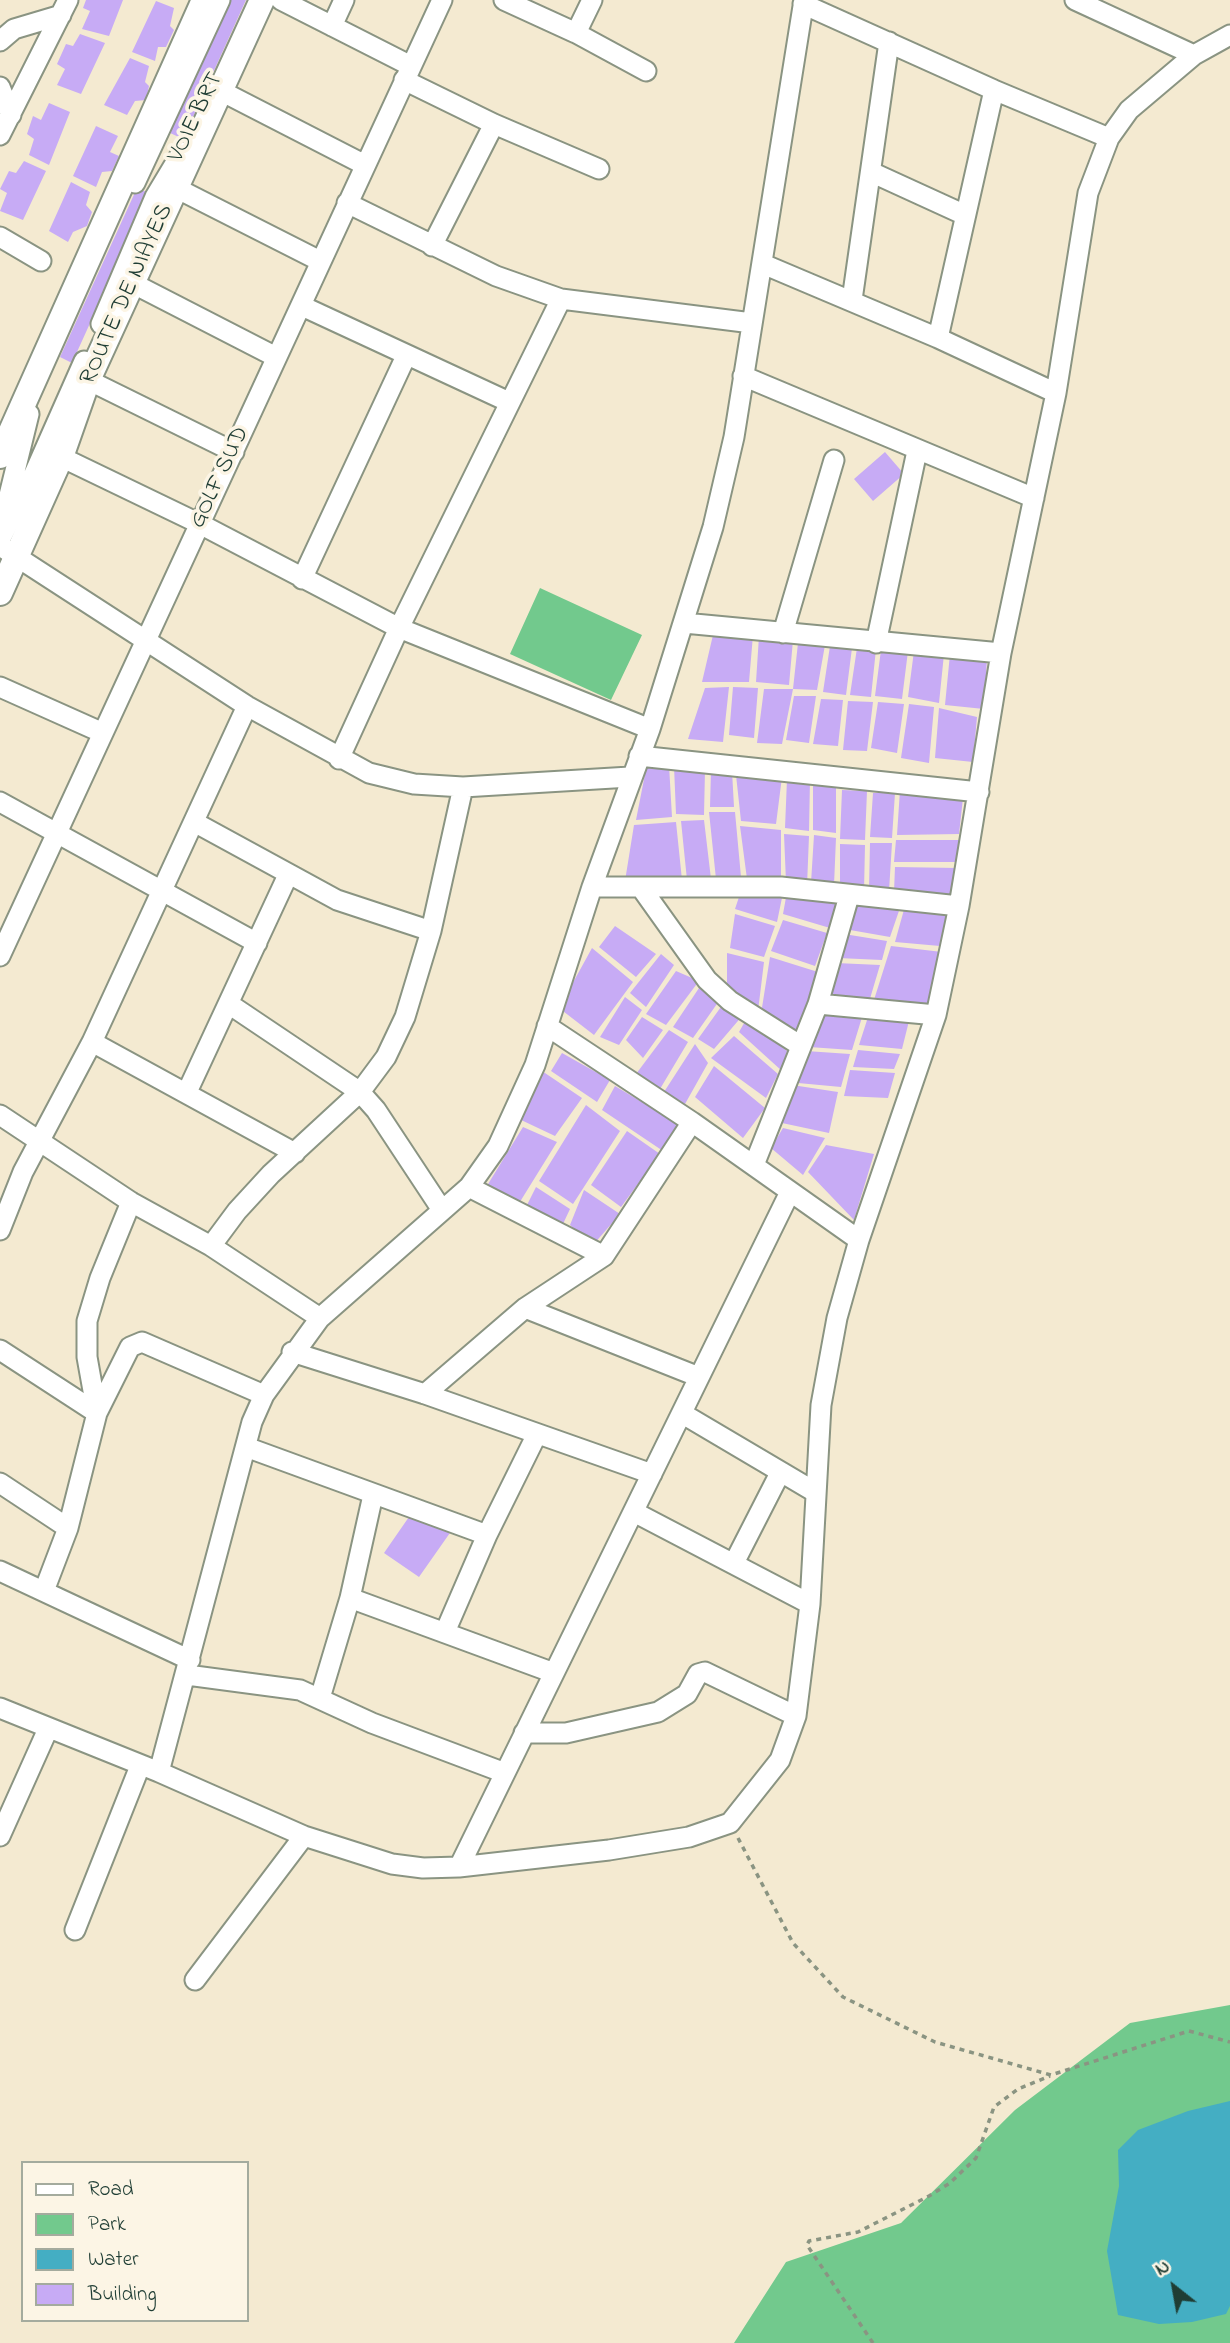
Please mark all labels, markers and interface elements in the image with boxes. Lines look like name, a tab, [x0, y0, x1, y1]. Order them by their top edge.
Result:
street label: VOIE BRT	[163, 68, 231, 168]
street label: ROUTE DE NIAYES	[75, 200, 181, 390]
street label: GOLF SUD	[185, 423, 257, 533]
legend	[21, 2161, 248, 2322]
text: Road	[88, 2175, 134, 2205]
text: Park	[88, 2210, 126, 2240]
text: Water	[88, 2245, 139, 2275]
north arrow	[1139, 2252, 1209, 2322]
text: N	[1150, 2254, 1175, 2283]
text: Building	[88, 2280, 157, 2310]

